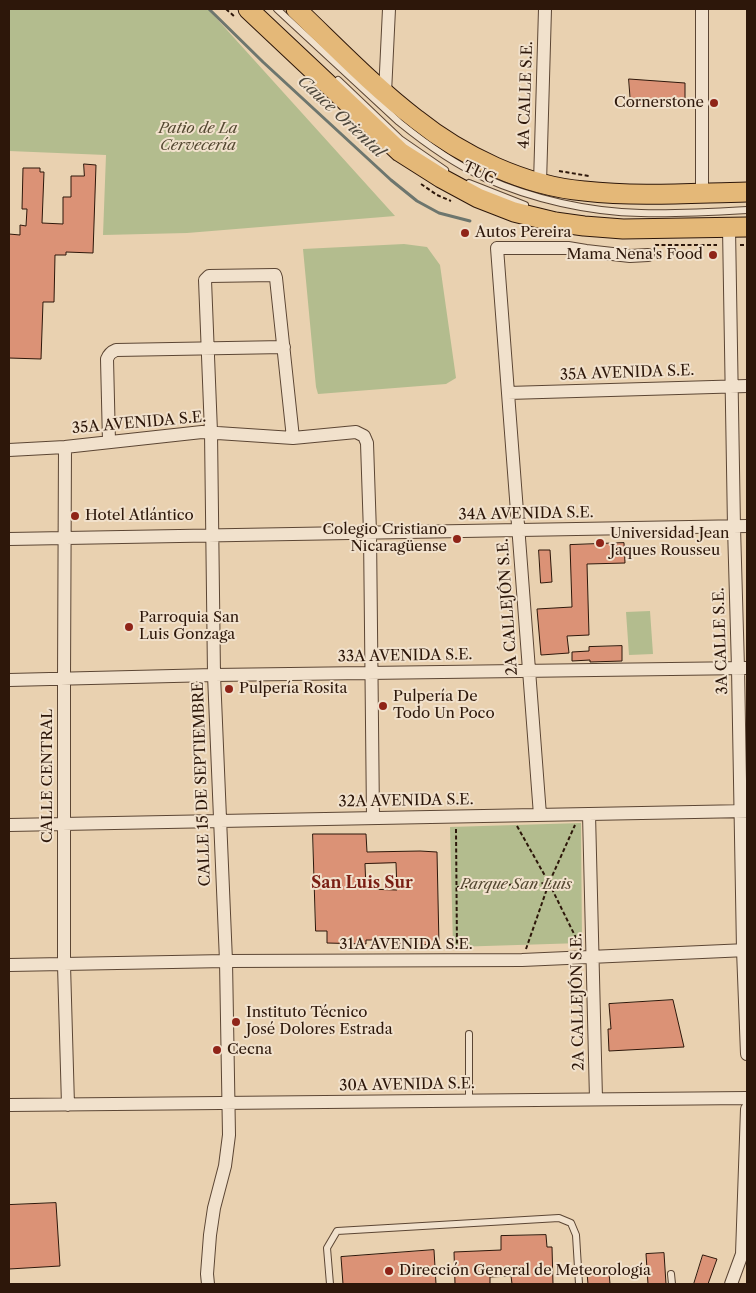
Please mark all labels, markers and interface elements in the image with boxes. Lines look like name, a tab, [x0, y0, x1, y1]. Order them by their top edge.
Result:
street label: 4A CALLE S.E.	[515, 41, 537, 149]
water label: Cauce Oriental	[294, 72, 388, 162]
place label: Cornerstone	[614, 94, 704, 112]
marker: Cornerstone	[708, 97, 720, 109]
park label: Patio de La Cervecería	[159, 120, 237, 155]
street label: TUC	[460, 158, 498, 188]
place label: Autos Pereira	[475, 224, 571, 242]
marker: Autos Pereira	[459, 227, 471, 239]
place label: Mama Nena's Food	[566, 246, 703, 264]
marker: Mama Nena's Food	[707, 249, 719, 261]
street label: 35A AVENIDA S.E.	[559, 362, 695, 384]
street label: 35A AVENIDA S.E.	[71, 408, 207, 438]
street label: 34A AVENIDA S.E.	[458, 504, 594, 524]
place label: Hotel Atlántico	[85, 507, 194, 525]
marker: Hotel Atlántico	[69, 510, 81, 522]
place label: Colegio Cristiano Nicaragüense	[322, 521, 447, 556]
place label: Universidad Jean Jaques Rousseu	[610, 525, 730, 560]
marker: Colegio Cristiano Nicaragüense	[451, 533, 463, 545]
marker: Universidad Jean Jaques Rousseu	[594, 537, 606, 549]
street label: 2A CALLEJÓN S.E.	[494, 538, 522, 676]
street label: 3A CALLE S.E.	[710, 587, 732, 695]
place label: Parroquia San Luis Gonzaga	[139, 609, 239, 644]
marker: Parroquia San Luis Gonzaga	[123, 621, 135, 633]
street label: 33A AVENIDA S.E.	[338, 646, 472, 666]
place label: Pulpería Rosita	[239, 680, 347, 698]
street label: CALLE 15 DE SEPTIEMBRE	[189, 681, 215, 887]
marker: Pulpería Rosita	[223, 683, 235, 695]
place label: Pulpería De Todo Un Poco	[393, 688, 495, 723]
marker: Pulpería De Todo Un Poco	[377, 700, 389, 712]
street label: CALLE CENTRAL	[39, 709, 57, 843]
street label: 32A AVENIDA S.E.	[338, 791, 474, 811]
district label: San Luis Sur	[311, 873, 413, 893]
park label: Parque San Luis	[460, 876, 572, 894]
street label: 2A CALLEJÓN S.E.	[568, 933, 588, 1071]
street label: 31A AVENIDA S.E.	[339, 936, 473, 954]
place label: Instituto Técnico José Dolores Estrada	[246, 1004, 393, 1039]
marker: Instituto Técnico José Dolores Estrada	[230, 1016, 242, 1028]
place label: Cecna	[227, 1041, 272, 1059]
marker: Cecna	[211, 1044, 223, 1056]
street label: 30A AVENIDA S.E.	[339, 1075, 475, 1095]
place label: Dirección General de Meteorología	[399, 1262, 651, 1280]
marker: Dirección General de Meteorología	[383, 1265, 395, 1277]

